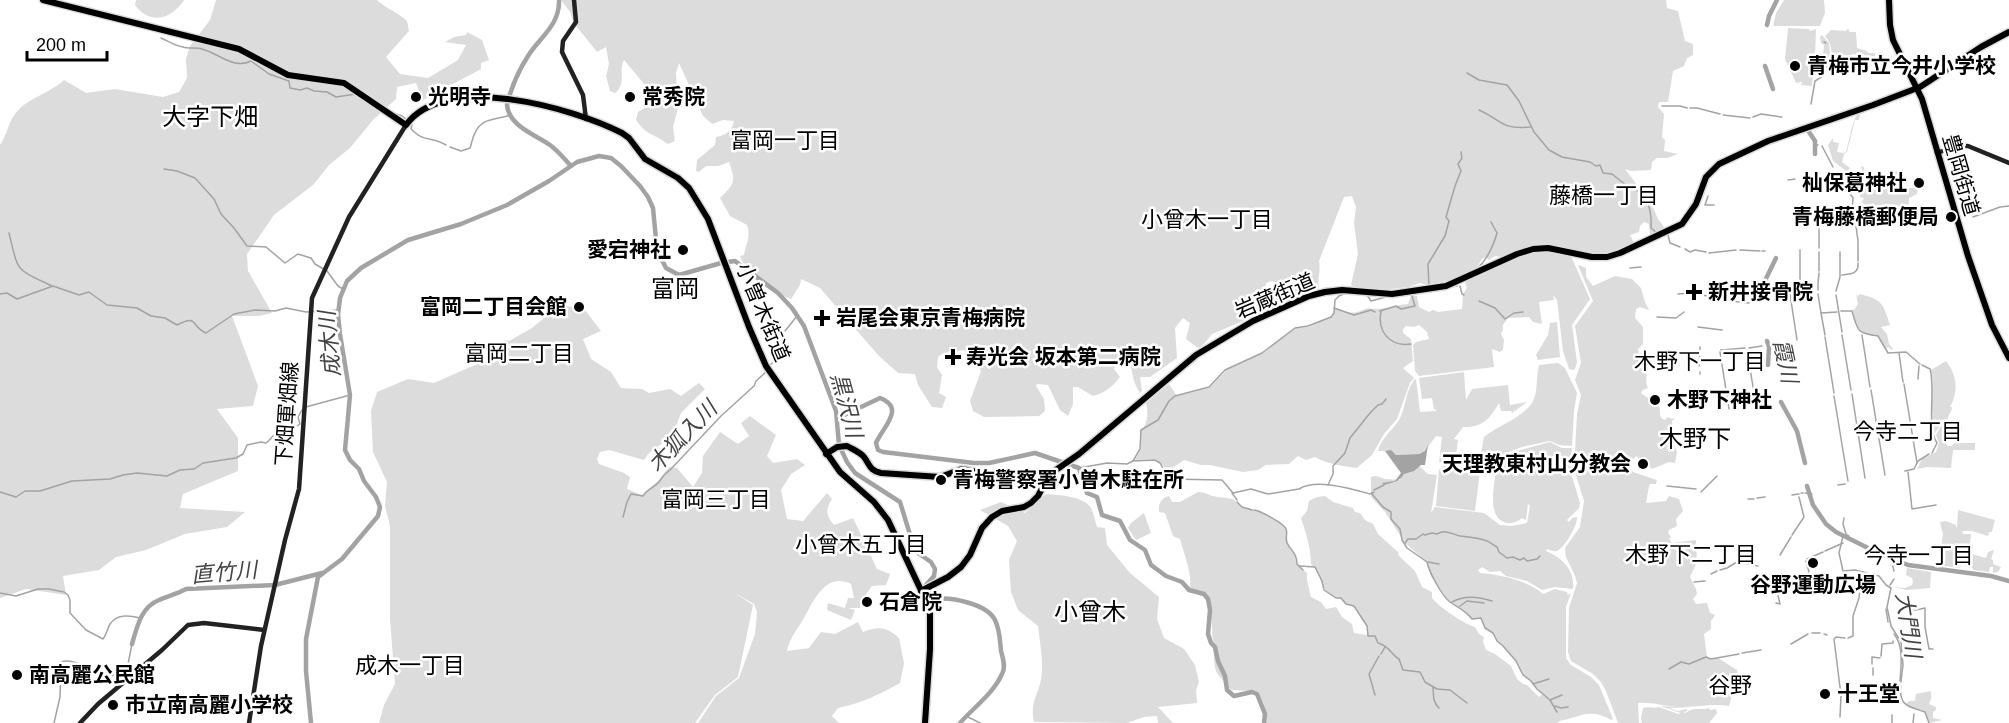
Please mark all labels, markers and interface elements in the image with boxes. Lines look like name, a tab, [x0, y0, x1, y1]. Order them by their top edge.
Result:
scale bar	[27, 24, 106, 62]
text: 200 m	[36, 35, 86, 55]
place label: 青梅市立今井小学校	[1807, 54, 1996, 77]
marker: 青梅市立今井小学校	[1788, 59, 1802, 73]
place label: 光明寺	[428, 85, 491, 108]
place label: 常秀院	[642, 85, 705, 108]
marker: 光明寺	[409, 90, 423, 104]
marker: 常秀院	[623, 90, 637, 104]
district label: 大字下畑	[162, 103, 258, 130]
district label: 富岡一丁目	[730, 128, 840, 153]
street label: 豊岡街道	[1939, 131, 1984, 218]
place label: 杣保葛神社	[1802, 171, 1907, 194]
marker: 杣保葛神社	[1912, 176, 1926, 190]
district label: 藤橋一丁目	[1549, 183, 1659, 208]
place label: 青梅藤橋郵便局	[1792, 205, 1939, 228]
district label: 小曾木一丁目	[1141, 207, 1273, 232]
marker: 青梅藤橋郵便局	[1944, 210, 1958, 224]
place label: 愛宕神社	[587, 238, 671, 261]
marker: 愛宕神社	[676, 243, 690, 257]
street label: 小曽木街道	[732, 259, 795, 365]
street label: 岩蔵街道	[1232, 269, 1318, 323]
district label: 富岡	[651, 275, 699, 302]
place label: 新井接骨院	[1708, 280, 1813, 303]
marker: 新井接骨院	[1685, 283, 1703, 301]
place label: 富岡二丁目会館	[420, 295, 567, 318]
marker: 富岡二丁目会館	[572, 300, 586, 314]
place label: 岩尾会東京青梅病院	[836, 306, 1025, 329]
water label: 成木川	[314, 308, 345, 378]
marker: 岩尾会東京青梅病院	[813, 309, 831, 327]
water label: 霞川	[1769, 337, 1803, 387]
district label: 富岡二丁目	[464, 341, 574, 366]
place label: 寿光会 坂本第二病院	[966, 345, 1161, 368]
marker: 寿光会 坂本第二病院	[944, 348, 962, 366]
district label: 木野下一丁目	[1634, 349, 1766, 374]
street label: 下畑軍畑線	[271, 361, 302, 467]
water label: 黒沢川	[826, 370, 868, 442]
place label: 木野下神社	[1667, 388, 1772, 411]
marker: 木野下神社	[1648, 393, 1662, 407]
water label: 木狐入川	[643, 395, 723, 477]
district label: 今寺二丁目	[1853, 419, 1963, 444]
district label: 木野下	[1659, 425, 1731, 452]
place label: 天理教東村山分教会	[1442, 452, 1631, 475]
marker: 天理教東村山分教会	[1636, 457, 1650, 471]
place label: 青梅警察署小曽木駐在所	[953, 468, 1184, 491]
marker: 青梅警察署小曽木駐在所	[934, 473, 948, 487]
district label: 富岡三丁目	[661, 487, 771, 512]
district label: 小曾木五丁目	[795, 532, 927, 557]
district label: 木野下二丁目	[1625, 542, 1757, 567]
district label: 今寺一丁目	[1864, 543, 1974, 568]
marker: 谷野運動広場	[1806, 556, 1820, 570]
water label: 直竹川	[190, 557, 260, 588]
place label: 谷野運動広場	[1750, 573, 1876, 596]
place label: 石倉院	[879, 590, 942, 613]
water label: 大門川	[1891, 591, 1926, 662]
marker: 石倉院	[860, 595, 874, 609]
district label: 小曾木	[1054, 598, 1126, 625]
district label: 成木一丁目	[355, 653, 465, 678]
place label: 南高麗公民館	[29, 663, 155, 686]
marker: 南高麗公民館	[10, 668, 24, 682]
district label: 谷野	[1708, 673, 1752, 698]
place label: 十王堂	[1837, 682, 1900, 705]
marker: 十王堂	[1818, 687, 1832, 701]
place label: 市立南高麗小学校	[125, 693, 293, 716]
marker: 市立南高麗小学校	[106, 698, 120, 712]

